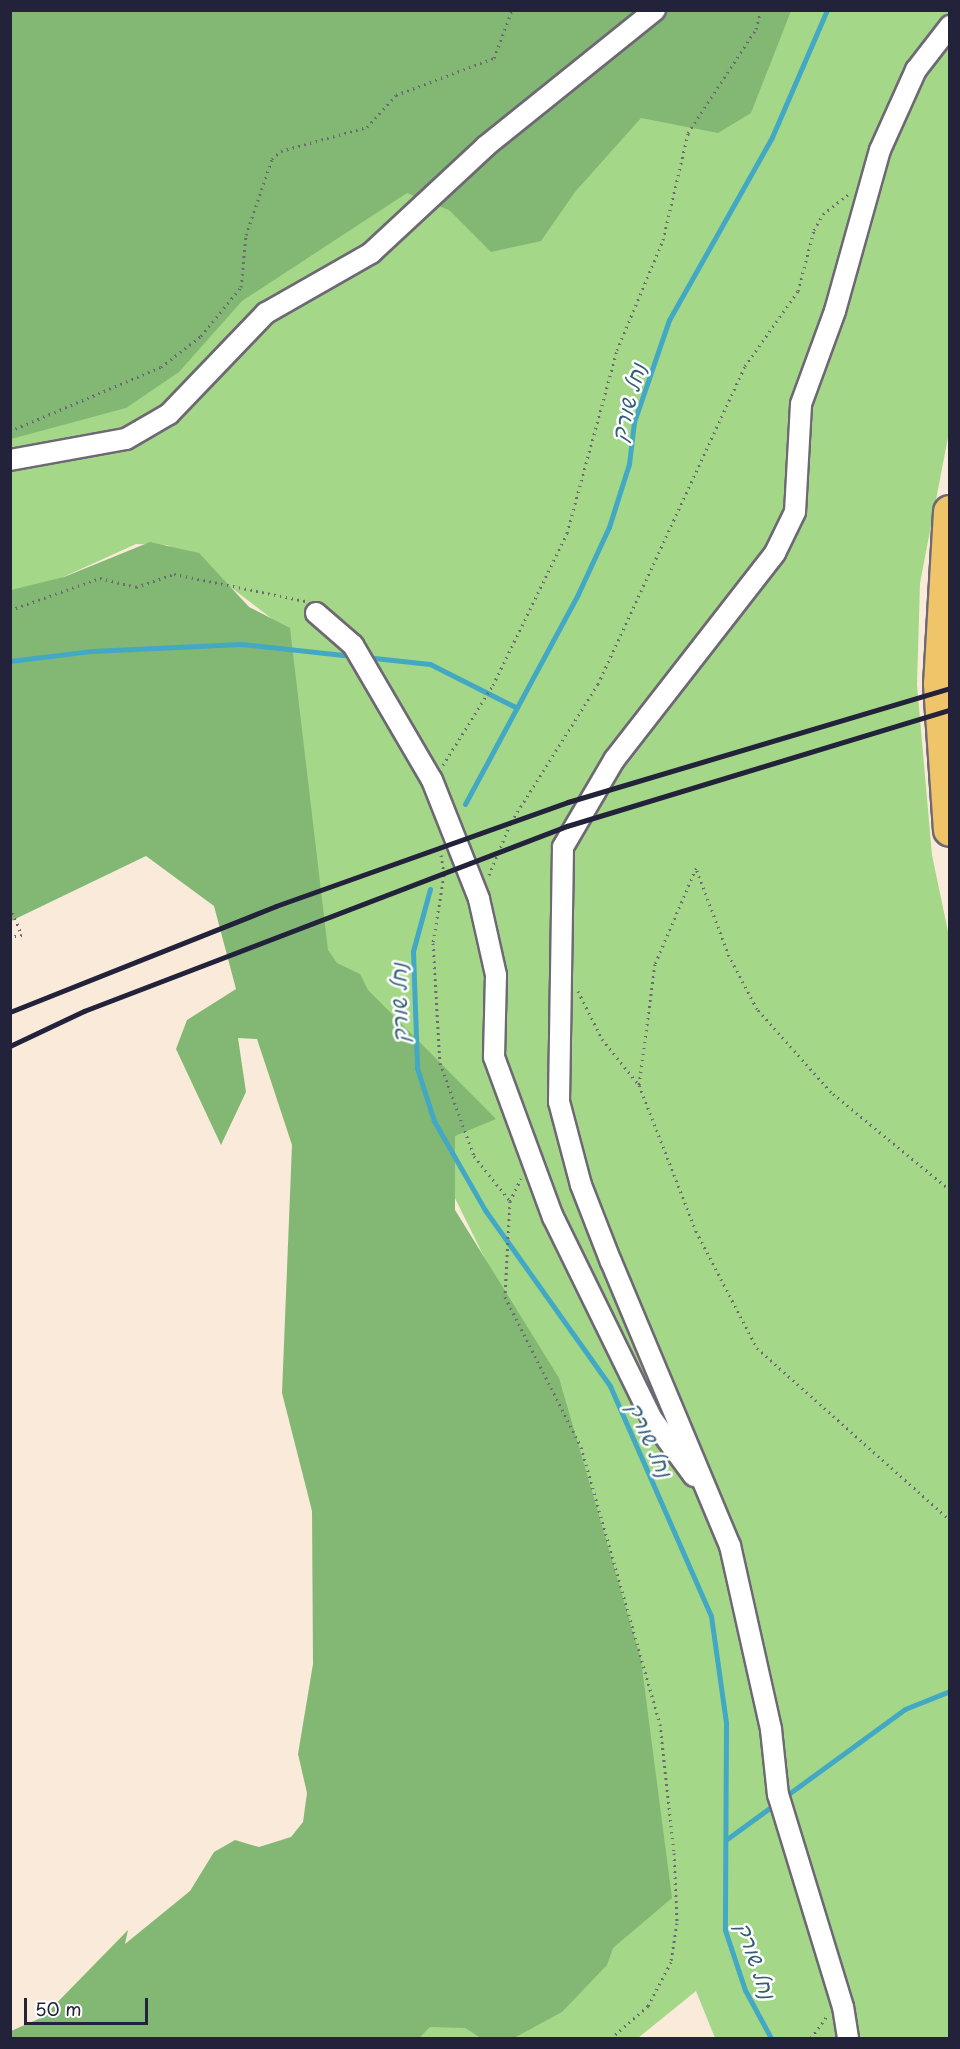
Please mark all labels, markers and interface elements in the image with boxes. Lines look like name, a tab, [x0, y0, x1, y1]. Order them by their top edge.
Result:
water label: נחל שורק	[605, 360, 649, 444]
water label: נחל שורק	[385, 963, 411, 1043]
water label: נחל שורק	[623, 1398, 679, 1480]
water label: נחל שורק	[732, 1918, 782, 2002]
scale bar	[27, 1986, 152, 2024]
text: 50 m	[35, 1995, 82, 2022]

